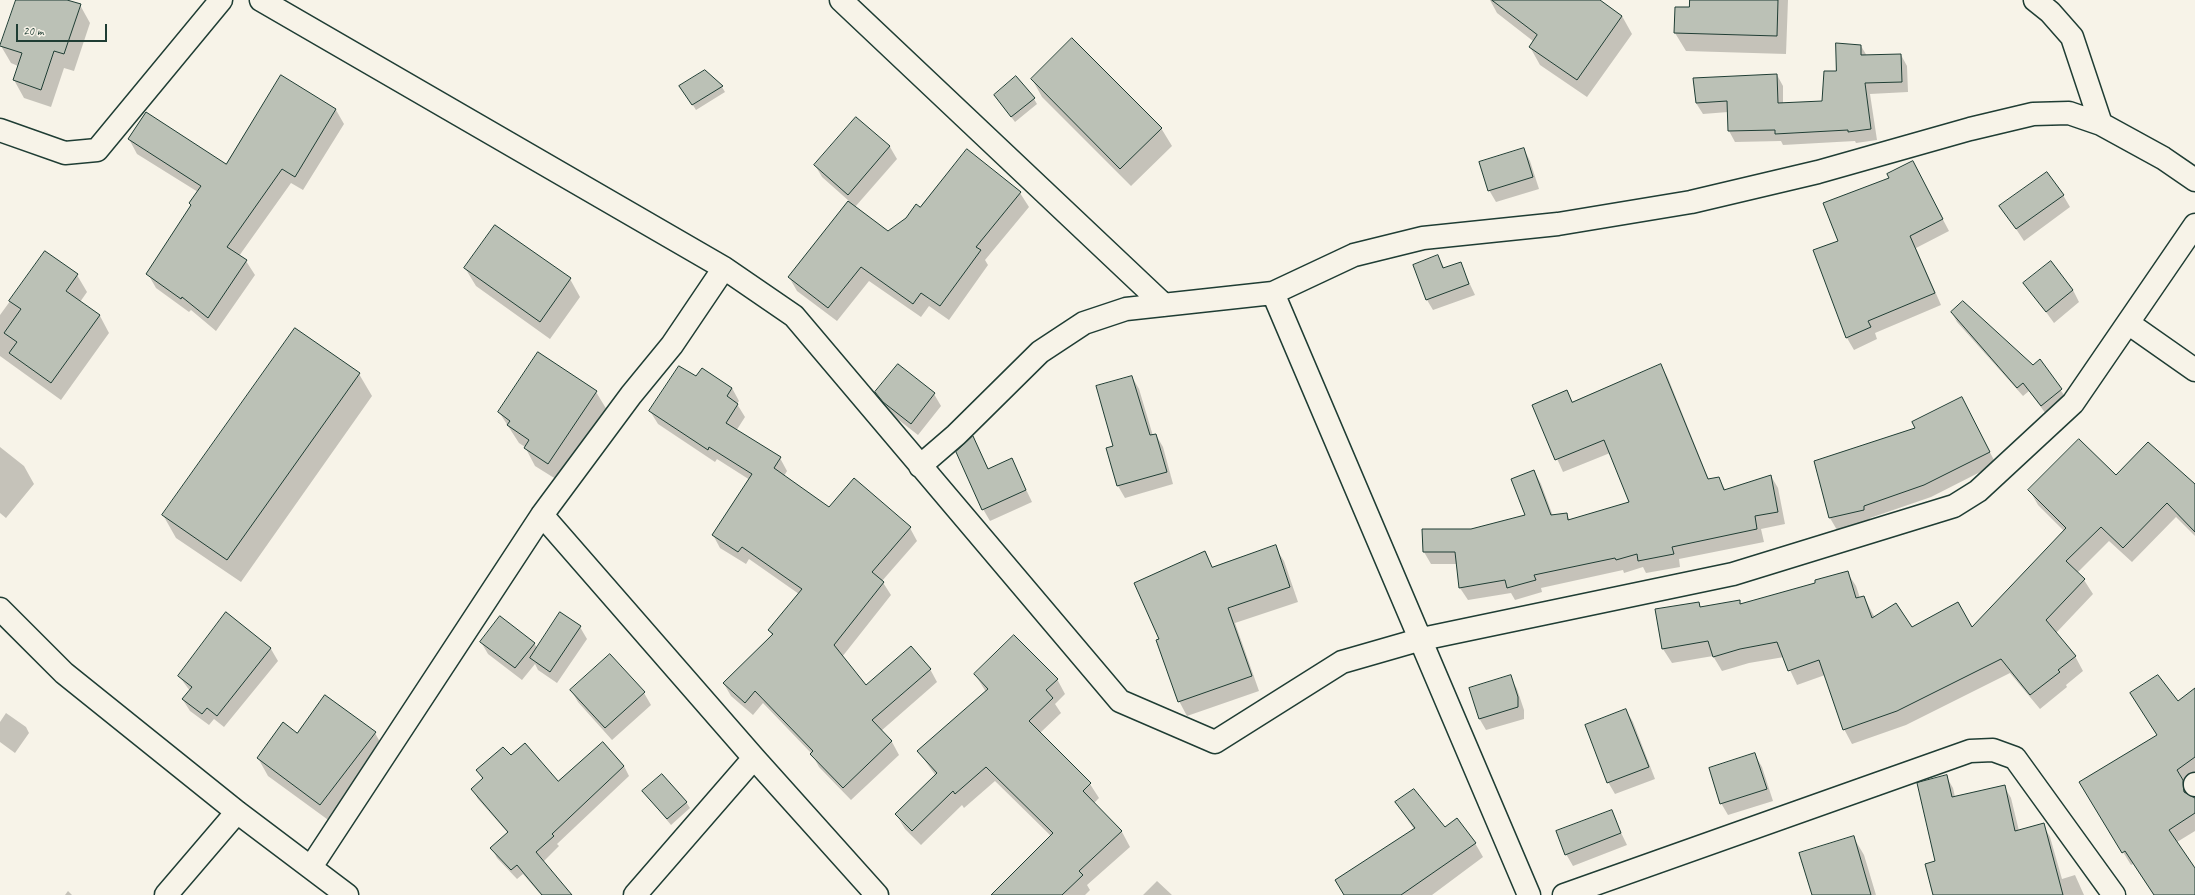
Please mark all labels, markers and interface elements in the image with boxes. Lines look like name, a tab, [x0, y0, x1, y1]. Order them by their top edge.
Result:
scale bar	[18, 16, 109, 42]
text: 20 m	[23, 23, 43, 39]

